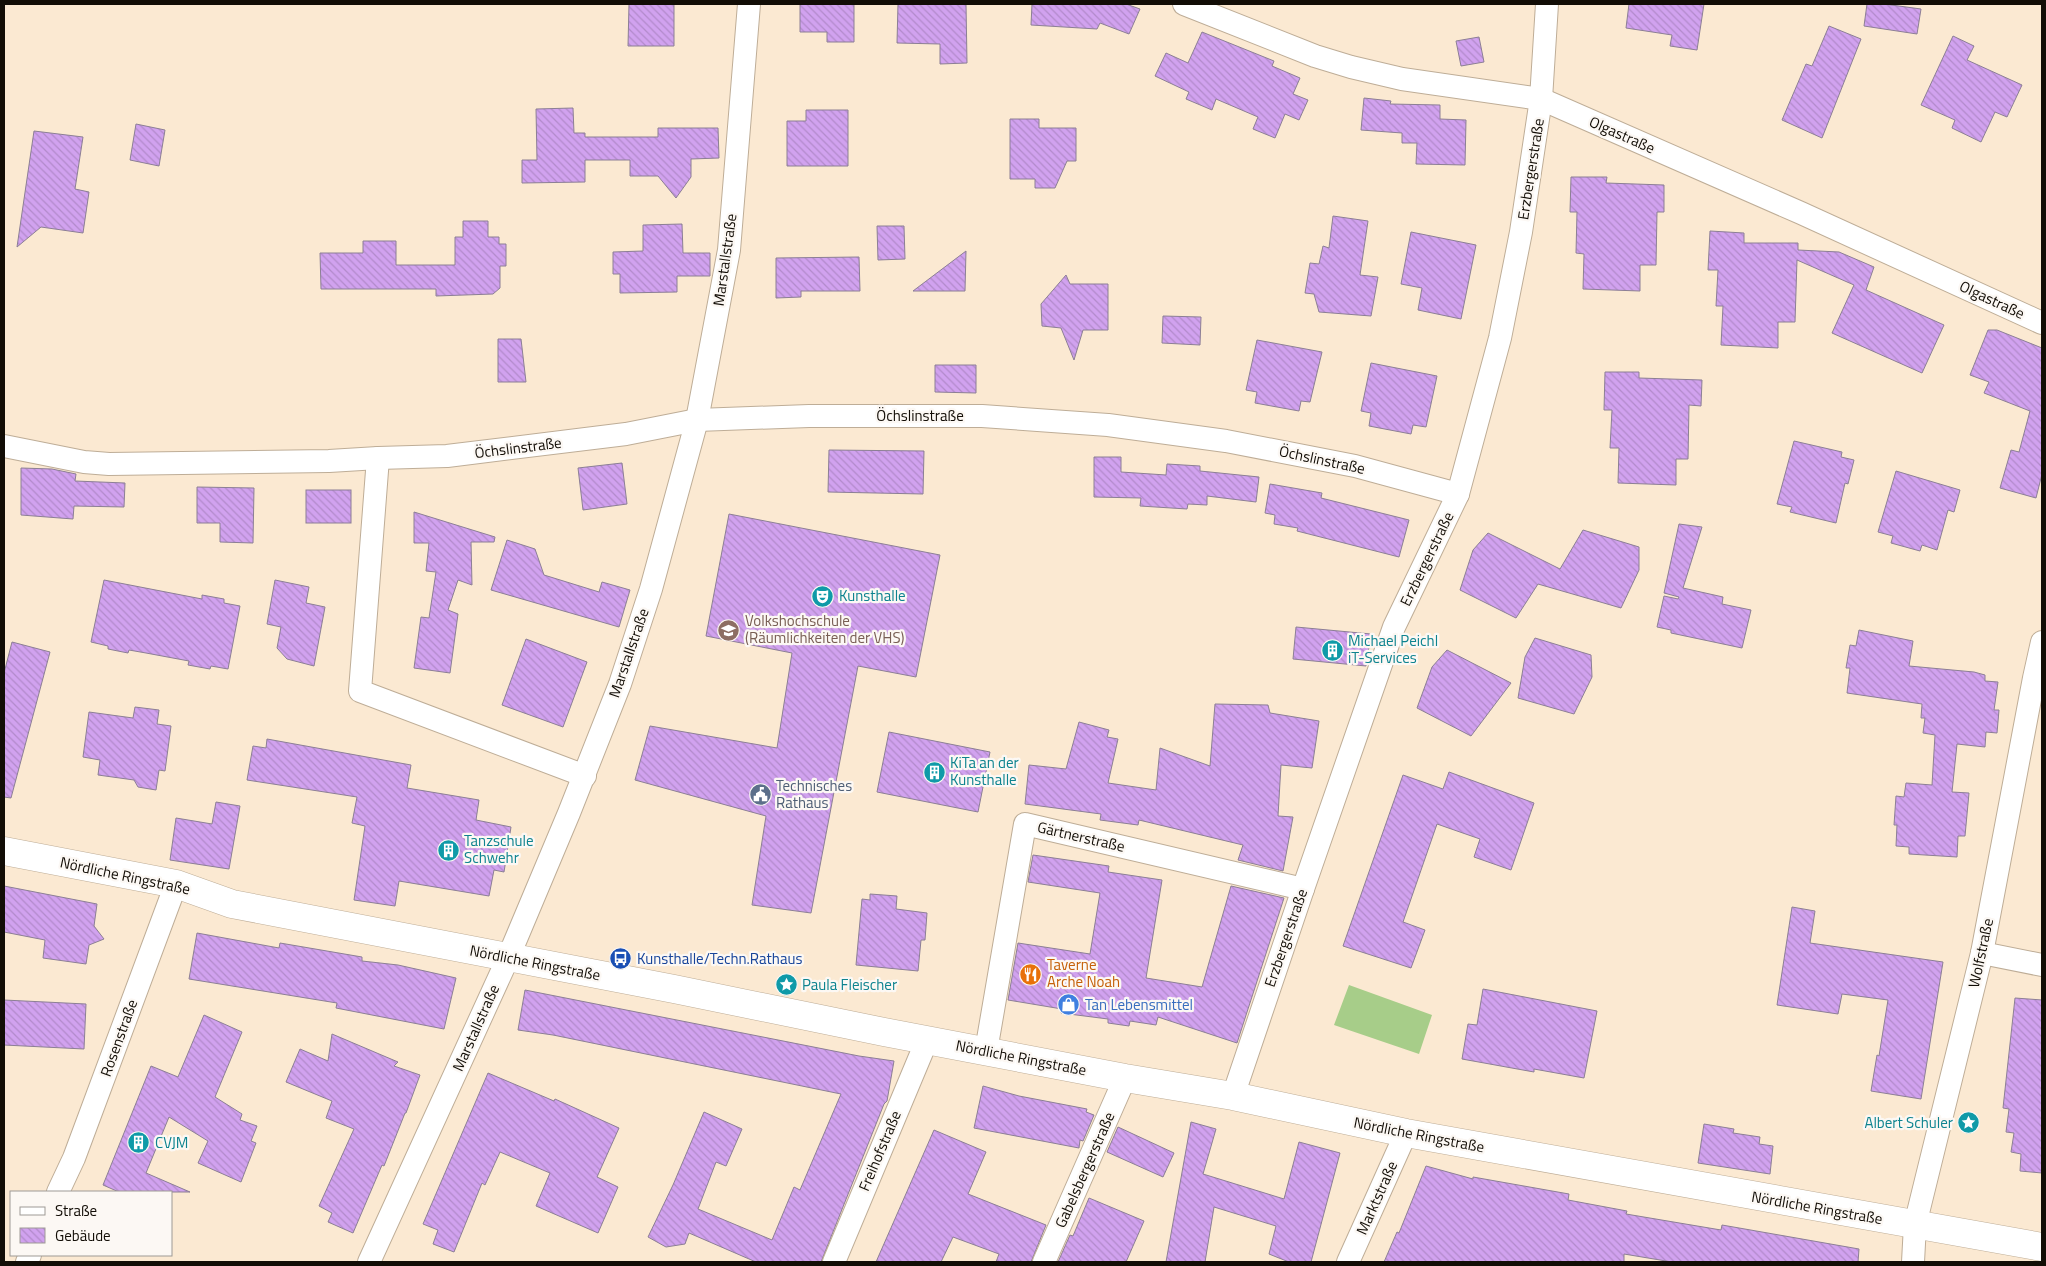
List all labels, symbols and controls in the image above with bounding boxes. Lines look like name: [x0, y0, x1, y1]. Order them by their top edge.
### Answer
street label: Olgastraße: [1586, 110, 1659, 159]
street label: Erzbergerstraße: [1511, 117, 1550, 221]
street label: Marstallstraße: [707, 212, 742, 308]
street label: Olgastraße: [1956, 274, 2029, 325]
street label: Öchslinstraße: [876, 404, 964, 427]
street label: Öchslinstraße: [473, 431, 563, 464]
street label: Öchslinstraße: [1277, 439, 1367, 480]
street label: Erzbergerstraße: [1394, 508, 1459, 610]
theatre icon: Kunsthalle: [811, 584, 835, 608]
place label: Kunsthalle: [839, 584, 906, 607]
street label: Marstallstraße: [602, 605, 655, 701]
place label: Volkshochschule (Räumlichkeiten der VHS): [745, 609, 905, 649]
school or university icon: Volkshochschule (Räumlichkeiten der VHS): [717, 618, 741, 642]
place label: Michael Peichl iT-Services: [1348, 629, 1438, 669]
building icon: Michael Peichl iT-Services: [1320, 638, 1344, 662]
place label: KiTa an der Kunsthalle: [950, 751, 1019, 791]
building icon: KiTa an der Kunsthalle: [922, 760, 946, 784]
place label: Technisches Rathaus: [776, 774, 852, 814]
public building icon: Technisches Rathaus: [748, 783, 772, 807]
street label: Gärtnerstraße: [1035, 815, 1127, 858]
place label: Tanzschule Schwehr: [464, 829, 534, 869]
building icon: Tanzschule Schwehr: [436, 838, 460, 862]
street label: Nördliche Ringstraße: [58, 850, 192, 901]
street label: Erzbergerstraße: [1258, 886, 1313, 990]
street label: Wolfstraße: [1962, 916, 1999, 990]
street label: Nördliche Ringstraße: [468, 939, 602, 986]
bus stop icon: Kunsthalle/Techn.Rathaus: [609, 947, 633, 971]
place label: Kunsthalle/Techn.Rathaus: [637, 947, 802, 970]
place label: Taverne Arche Noah: [1047, 953, 1120, 993]
restaurant icon: Taverne Arche Noah: [1019, 962, 1043, 986]
place icon: Paula Fleischer: [774, 973, 798, 997]
place label: Paula Fleischer: [802, 973, 897, 996]
street label: Marstallstraße: [446, 981, 505, 1075]
shop icon: Tan Lebensmittel: [1057, 993, 1081, 1017]
place label: Tan Lebensmittel: [1085, 993, 1193, 1016]
street label: Rosenstraße: [94, 996, 143, 1080]
street label: Nördliche Ringstraße: [954, 1034, 1088, 1081]
street label: Freihofstraße: [852, 1107, 907, 1195]
street label: Gabelsbergerstraße: [1049, 1108, 1120, 1231]
street label: Nördliche Ringstraße: [1352, 1111, 1486, 1158]
place label: Albert Schuler: [1864, 1111, 1953, 1134]
place icon: Albert Schuler: [1957, 1111, 1981, 1135]
building icon: CVJM: [127, 1131, 151, 1155]
place label: CVJM: [155, 1131, 188, 1154]
street label: Marktstraße: [1350, 1157, 1403, 1239]
street label: Nördliche Ringstraße: [1750, 1185, 1884, 1230]
legend: [10, 1191, 172, 1256]
text: Straße: [55, 1199, 97, 1222]
text: Gebäude: [55, 1224, 111, 1247]

